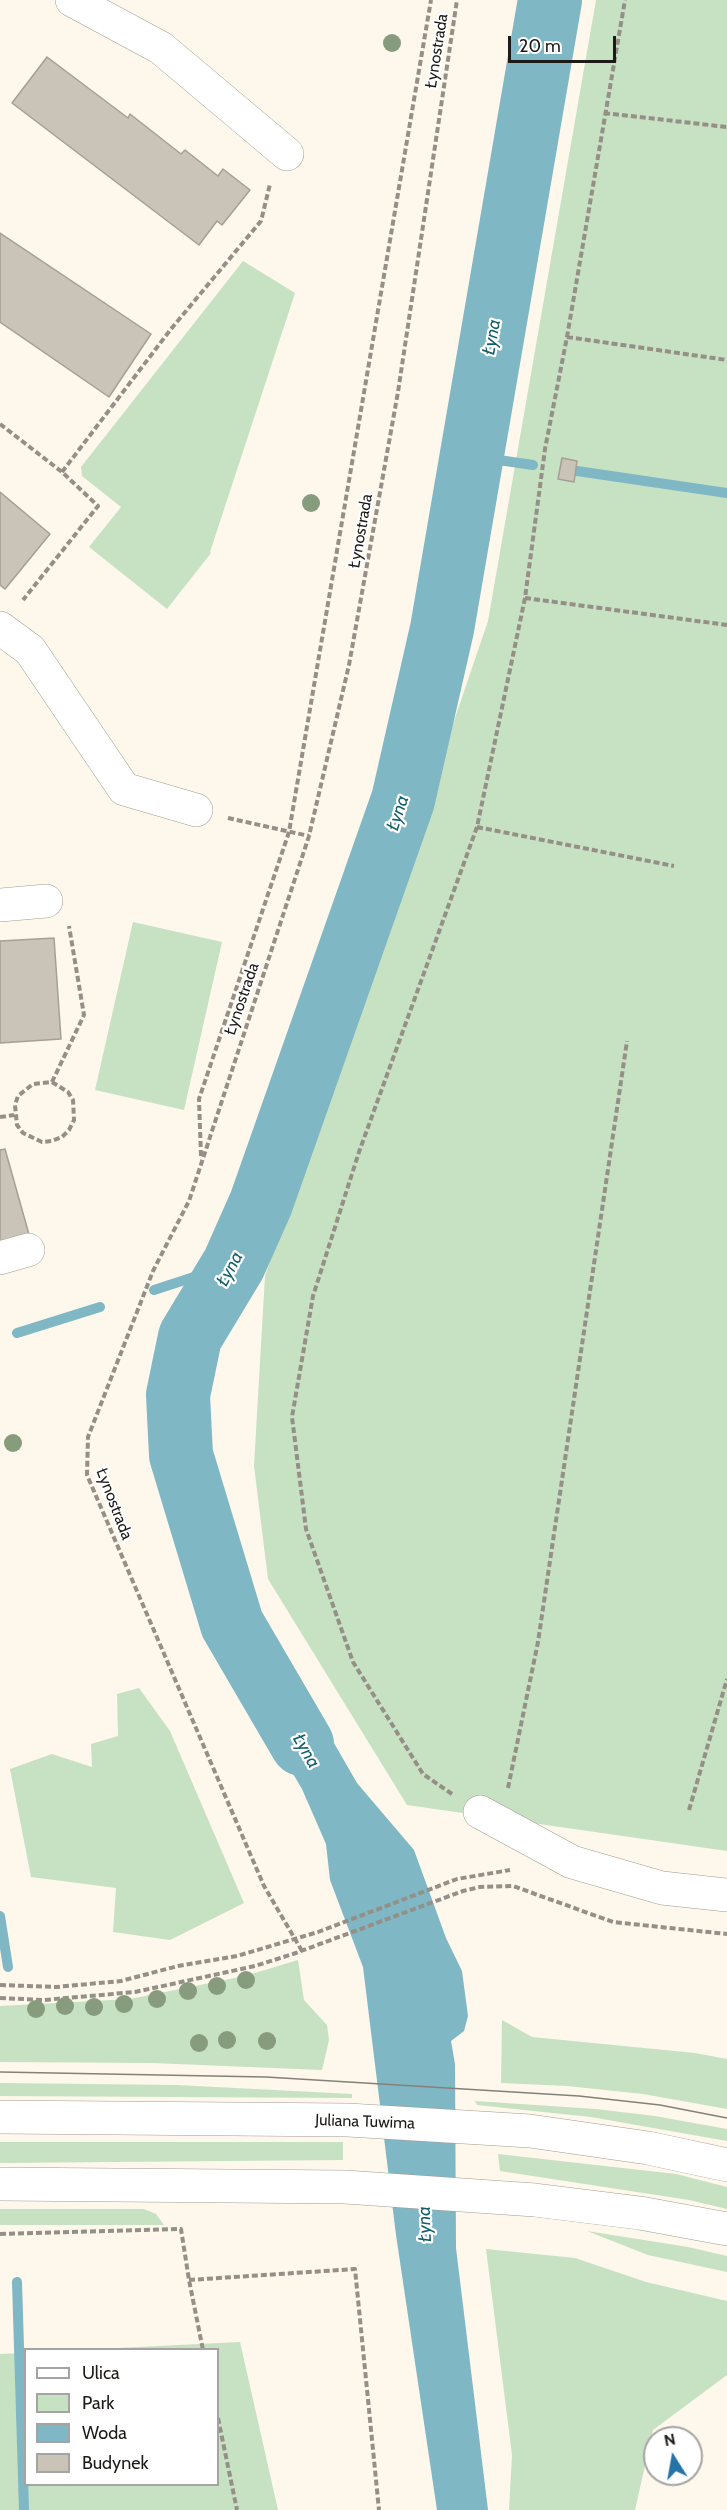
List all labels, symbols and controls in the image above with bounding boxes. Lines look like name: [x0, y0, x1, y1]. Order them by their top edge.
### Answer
street label: Łynostrada: [422, 12, 452, 90]
scale bar: [511, 24, 619, 62]
text: 20 m: [519, 35, 561, 57]
water label: Łyna: [478, 318, 506, 356]
street label: Łynostrada: [345, 492, 377, 570]
water label: Łyna: [382, 793, 414, 833]
street label: Łynostrada: [221, 960, 263, 1038]
water label: Łyna: [212, 1248, 248, 1290]
street label: Łynostrada: [92, 1466, 136, 1542]
water label: Łyna: [288, 1730, 324, 1772]
street label: Juliana Tuwima: [315, 2111, 415, 2133]
water label: Łyna: [414, 2206, 436, 2242]
legend: [24, 2348, 219, 2486]
text: Ulica: [82, 2362, 120, 2384]
text: Park: [82, 2392, 114, 2414]
text: Woda: [82, 2422, 127, 2444]
north arrow: [643, 2426, 703, 2486]
text: N: [662, 2429, 677, 2450]
text: Budynek: [82, 2452, 149, 2474]

